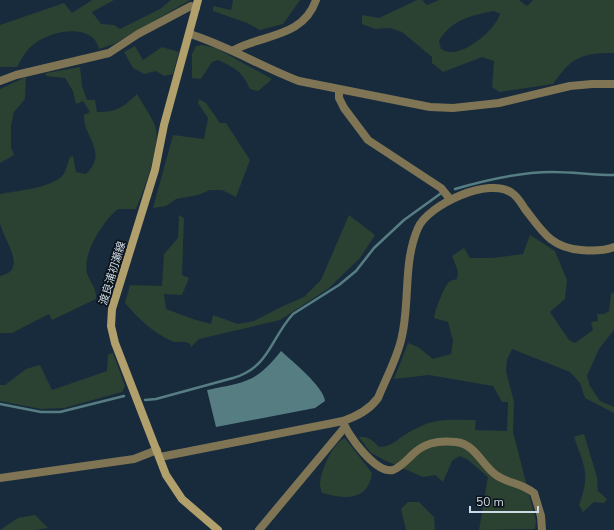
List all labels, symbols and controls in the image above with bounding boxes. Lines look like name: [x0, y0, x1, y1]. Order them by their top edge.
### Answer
street label: 渡良浦初瀬線: [96, 239, 129, 307]
scale bar: [470, 488, 538, 514]
text: 50 m: [476, 494, 504, 510]

